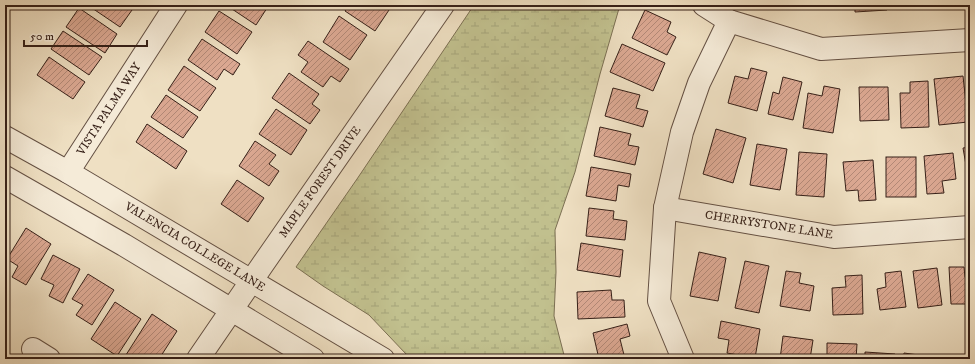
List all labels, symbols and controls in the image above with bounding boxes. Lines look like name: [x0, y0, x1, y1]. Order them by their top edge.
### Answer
scale bar: [24, 22, 147, 48]
text: 50 m: [30, 29, 54, 44]
street label: VISTA PALMA WAY: [73, 59, 145, 159]
street label: MAPLE FOREST DRIVE: [276, 123, 365, 241]
street label: VALENCIA COLLEGE LANE: [121, 199, 268, 295]
street label: CHERRYSTONE LANE: [704, 207, 835, 243]

